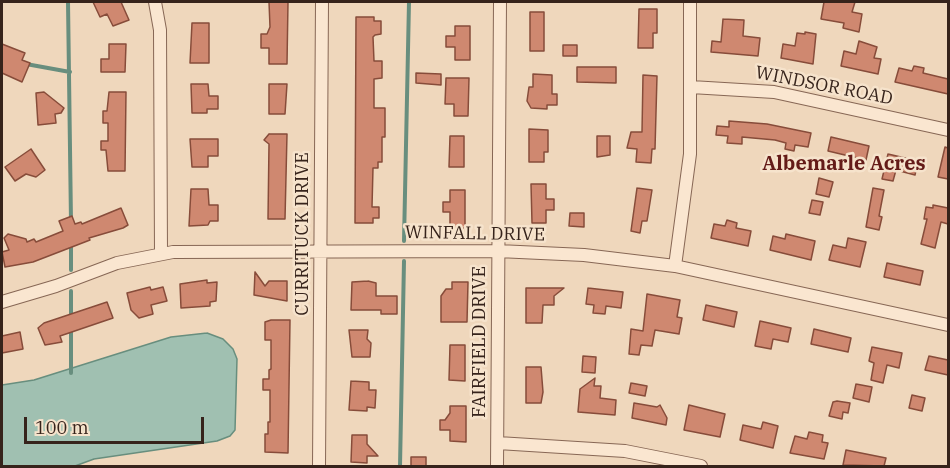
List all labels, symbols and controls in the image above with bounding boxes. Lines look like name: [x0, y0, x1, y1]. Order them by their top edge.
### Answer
street label: WINDSOR ROAD: [753, 62, 895, 110]
street label: CURRITUCK DRIVE: [292, 152, 314, 316]
district label: Albemarle Acres: [762, 152, 926, 176]
street label: WINFALL DRIVE: [405, 222, 545, 246]
street label: FAIRFIELD DRIVE: [469, 266, 491, 418]
scale bar: [27, 405, 207, 443]
text: 100 m: [35, 416, 89, 439]

